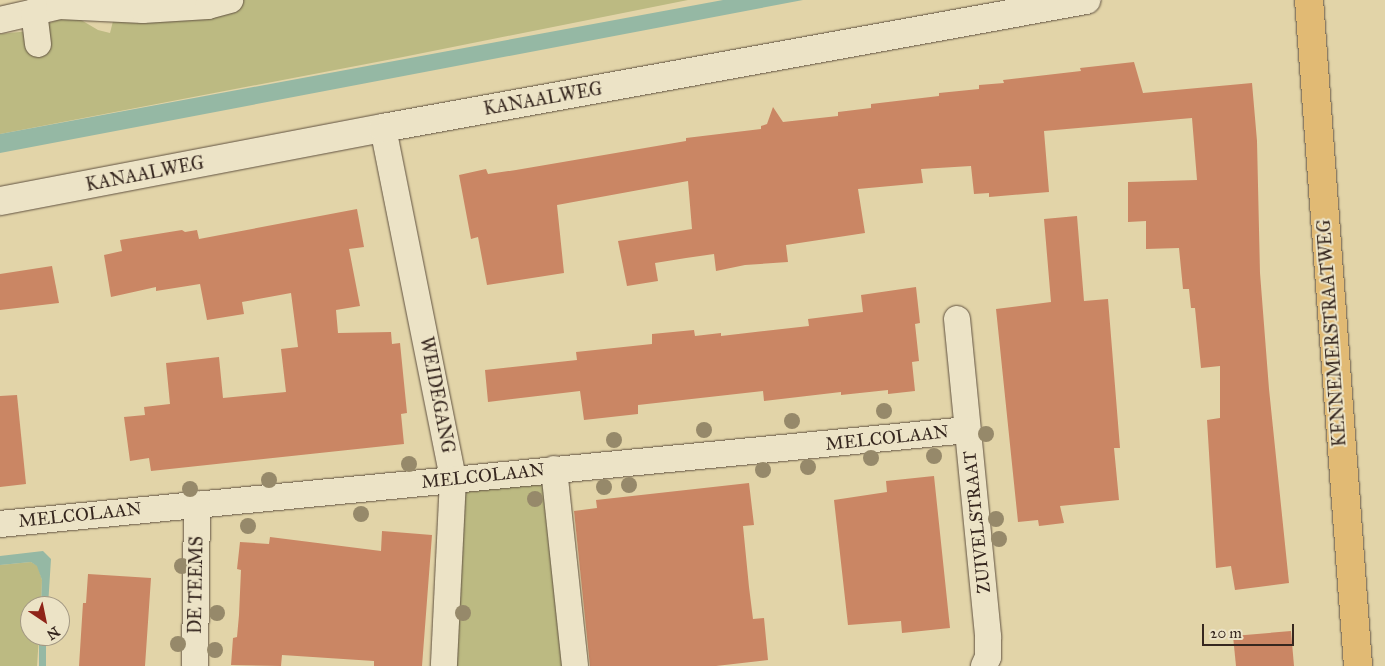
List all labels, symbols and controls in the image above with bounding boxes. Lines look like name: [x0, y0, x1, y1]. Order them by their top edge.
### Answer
street label: KANAALWEG: [482, 78, 604, 120]
street label: KANAALWEG: [84, 152, 206, 196]
street label: KENNEMERSTRAATWEG: [1313, 219, 1351, 447]
street label: WEIDEGANG: [415, 335, 459, 455]
street label: MELCOLAAN: [824, 421, 950, 455]
street label: ZUIVELSTRAAT: [959, 450, 995, 594]
street label: MELCOLAAN: [420, 459, 546, 493]
street label: MELCOLAAN: [17, 498, 143, 532]
street label: DE TEEMS: [184, 536, 208, 634]
north arrow: [20, 596, 70, 646]
scale bar: [1205, 614, 1298, 646]
text: N: [43, 623, 63, 643]
text: 20 m: [1210, 624, 1242, 642]

